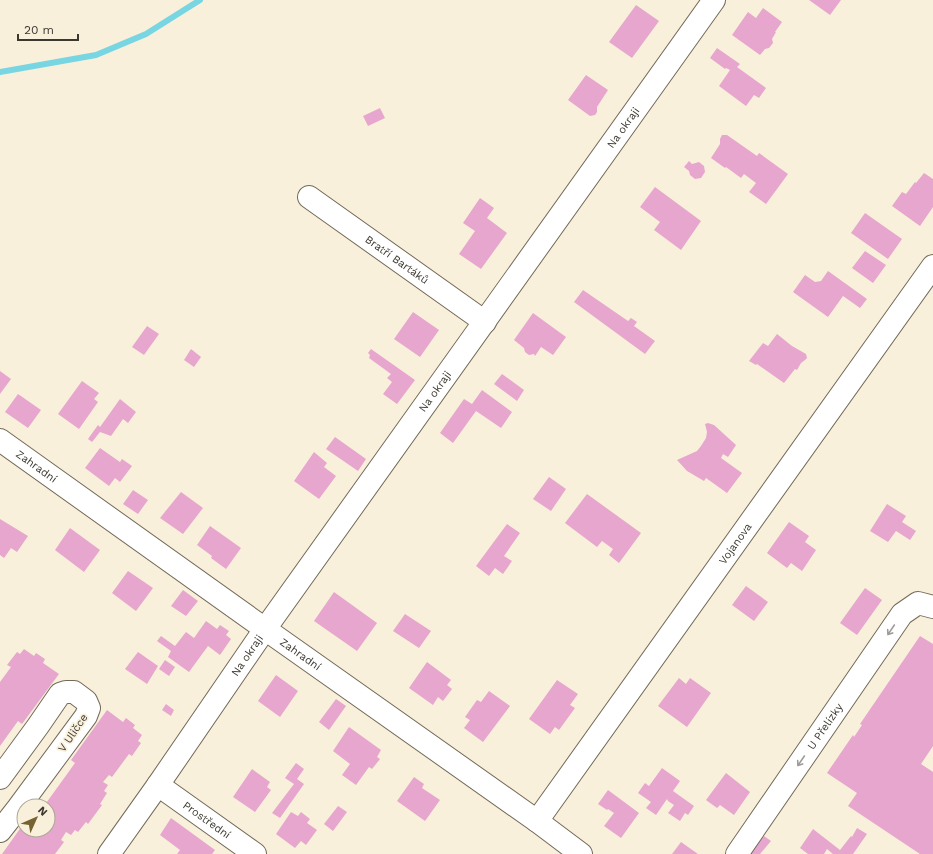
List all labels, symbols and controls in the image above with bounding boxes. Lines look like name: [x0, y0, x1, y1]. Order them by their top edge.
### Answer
scale bar: [18, 16, 78, 42]
text: 20 m: [24, 23, 54, 37]
street label: Na okraji: [604, 104, 642, 150]
street label: Bratří Bartáků: [363, 233, 431, 287]
street label: Na okraji: [416, 368, 454, 414]
street label: Zahradní: [14, 447, 60, 485]
street label: Vojanova: [716, 520, 754, 567]
one-way arrow: [887, 624, 895, 635]
street label: Na okraji: [228, 632, 266, 678]
street label: Zahradní: [278, 635, 324, 673]
street label: U Přelízky: [804, 700, 845, 752]
street label: V Uličce: [56, 711, 90, 755]
one-way arrow: [797, 755, 806, 766]
north arrow: [16, 798, 56, 838]
street label: Prostřední: [181, 798, 233, 841]
text: N: [35, 804, 50, 819]

